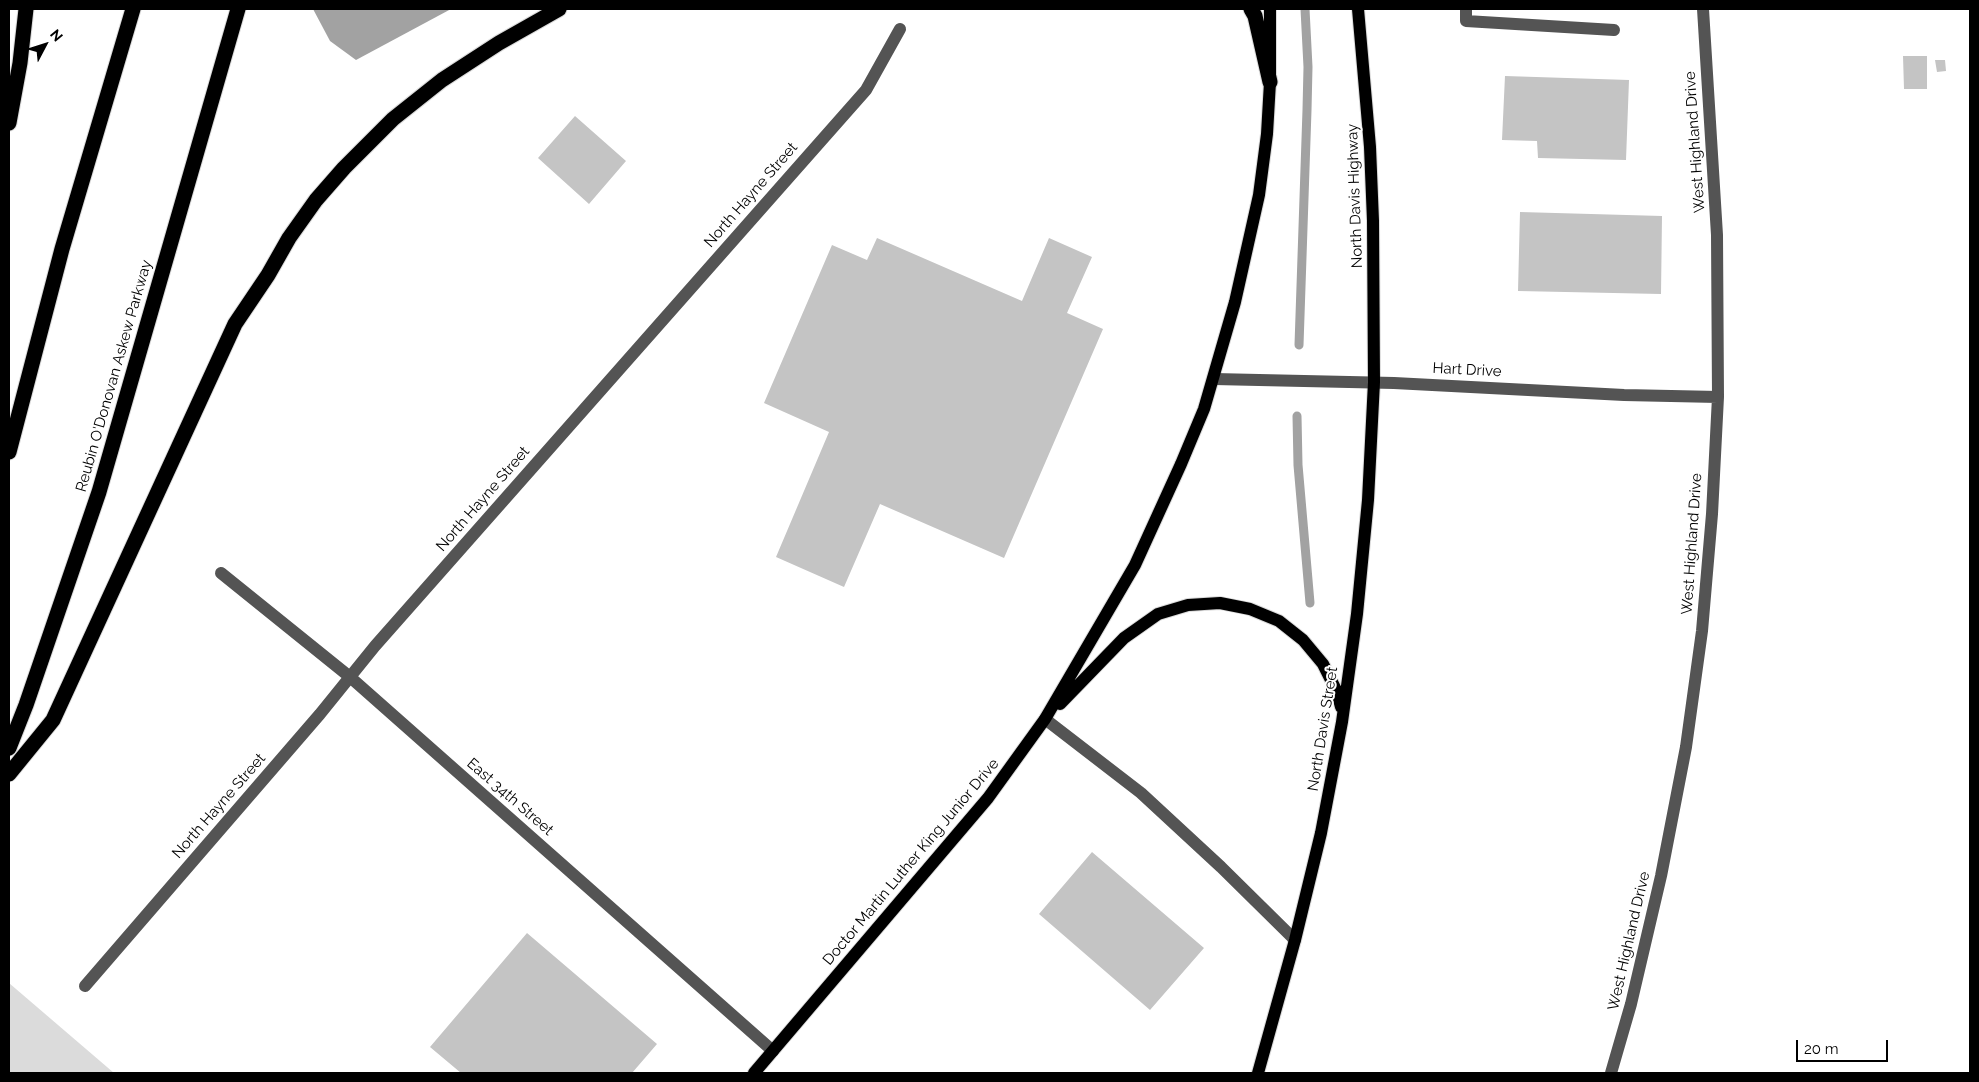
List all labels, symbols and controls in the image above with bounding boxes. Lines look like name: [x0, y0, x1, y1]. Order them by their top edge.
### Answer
north arrow: [20, 20, 70, 70]
text: N: [47, 26, 66, 45]
street label: West Highland Drive: [1681, 71, 1709, 213]
street label: North Davis Highway: [1343, 124, 1367, 268]
street label: North Hayne Street: [700, 139, 802, 251]
street label: Reubin O'Donovan Askew Parkway: [72, 258, 156, 494]
street label: Hart Drive: [1432, 359, 1502, 381]
street label: North Hayne Street: [432, 443, 534, 555]
street label: West Highland Drive: [1678, 473, 1706, 615]
street label: North Davis Street: [1304, 665, 1342, 793]
street label: North Hayne Street: [168, 750, 270, 862]
street label: East 34th Street: [463, 755, 557, 839]
street label: Doctor Martin Luther King Junior Drive: [819, 755, 1003, 969]
street label: West Highland Drive: [1604, 870, 1654, 1012]
scale bar: [1799, 1030, 1892, 1062]
text: 20 m: [1804, 1040, 1839, 1058]

